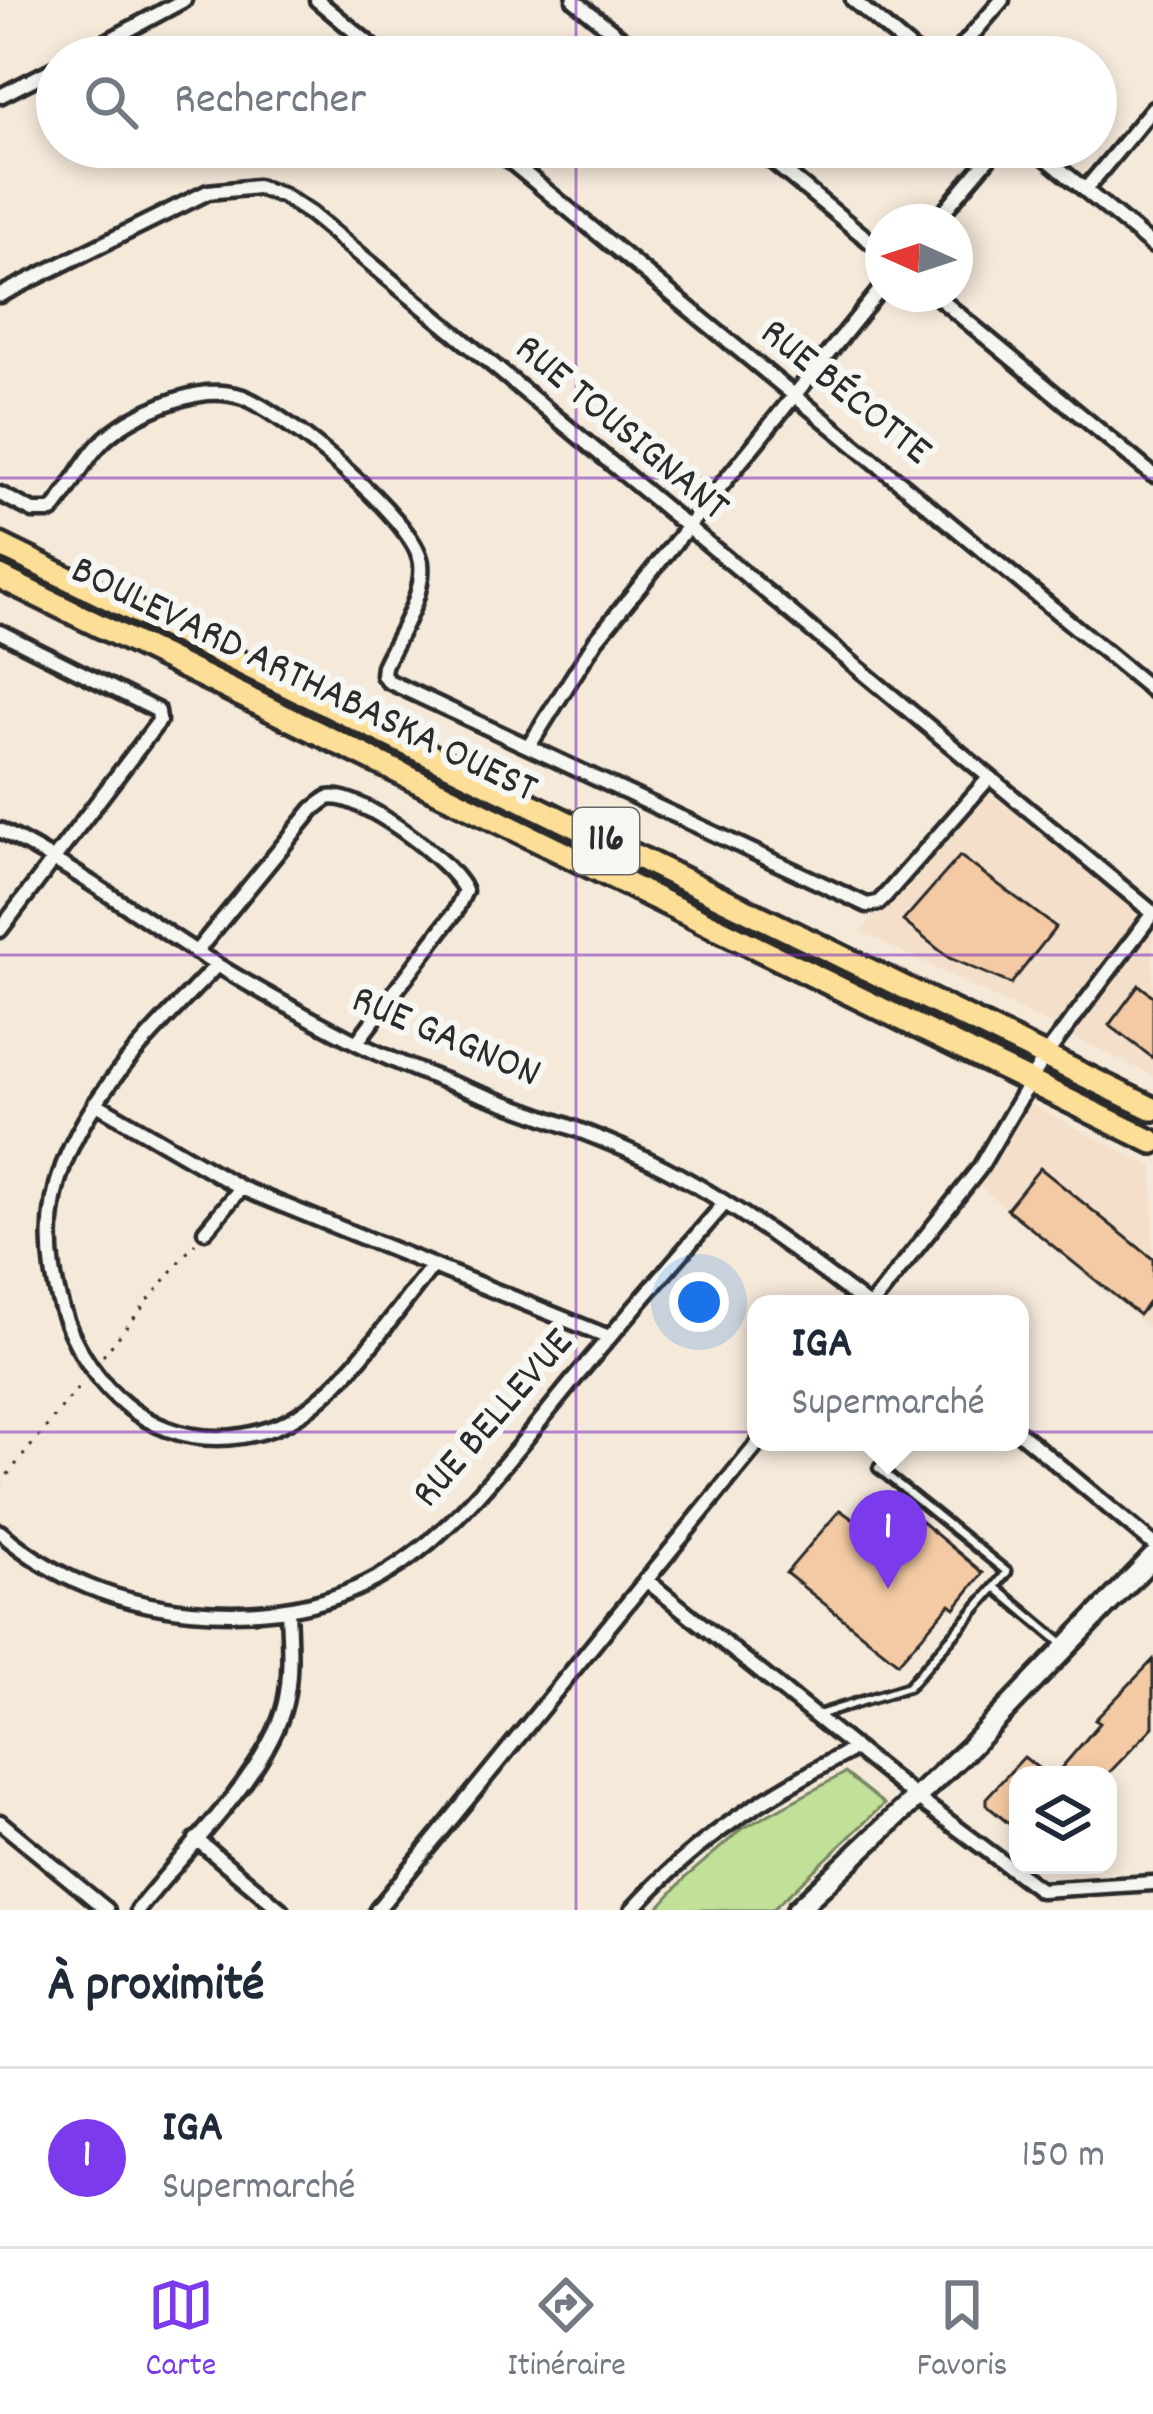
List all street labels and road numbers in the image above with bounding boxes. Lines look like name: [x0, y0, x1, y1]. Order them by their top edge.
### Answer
street label: RUE BÉCOTTE: [745, 306, 943, 482]
street label: RUE TOUSIGNANT: [499, 322, 741, 538]
street label: BOULEVARD ARTHABASKA OUEST: [60, 543, 546, 821]
road number: 116: [573, 808, 639, 874]
street label: RUE GAGNON: [341, 972, 549, 1106]
street label: RUE BELLEVUE: [400, 1317, 590, 1523]

